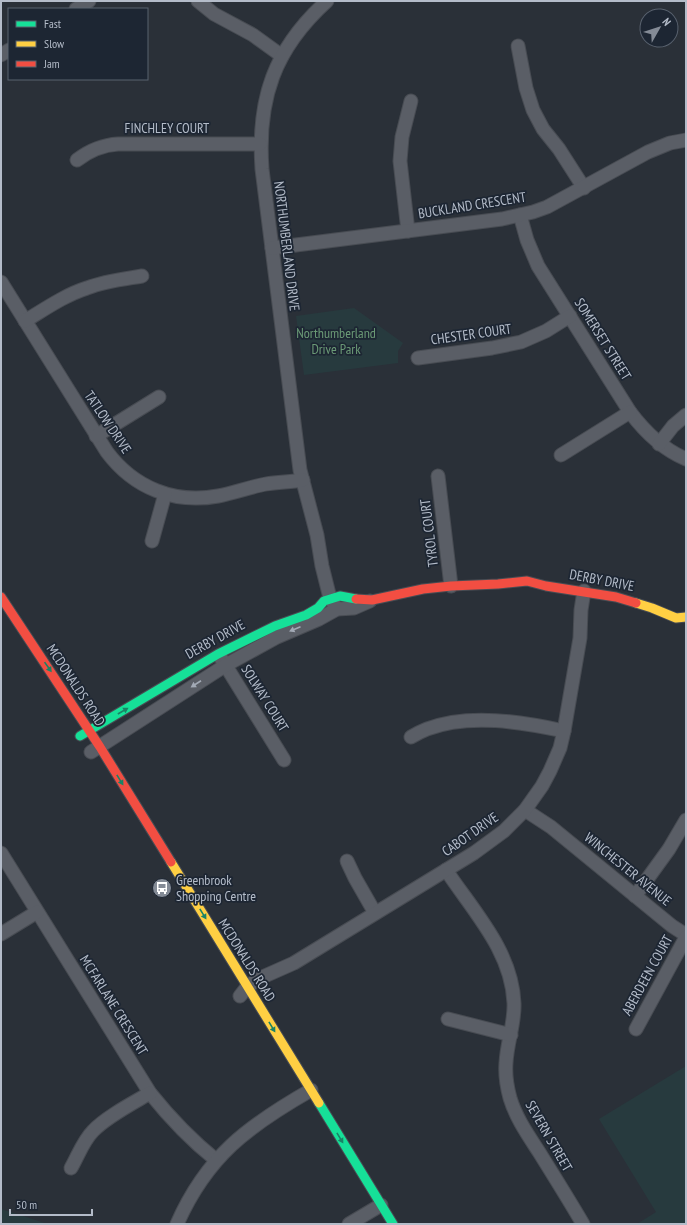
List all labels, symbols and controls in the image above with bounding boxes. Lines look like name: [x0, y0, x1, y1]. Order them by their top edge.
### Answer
legend: [8, 8, 148, 80]
north arrow: [639, 8, 679, 48]
text: N: [659, 15, 674, 28]
text: Fast: [44, 16, 62, 31]
text: Slow: [44, 36, 65, 51]
text: Jam: [43, 56, 60, 71]
street label: FINCHLEY COURT: [125, 119, 210, 137]
street label: NORTHUMBERLAND DRIVE: [270, 180, 304, 312]
street label: BUCKLAND CRESCENT: [417, 187, 528, 222]
street label: SOMERSET STREET: [571, 295, 636, 384]
street label: CHESTER COURT: [430, 319, 513, 349]
park label: Northumberland Drive Park: [296, 324, 376, 358]
street label: TATLOW DRIVE: [80, 387, 136, 457]
street label: TYROL COURT: [416, 497, 442, 568]
street label: DERBY DRIVE: [568, 565, 636, 595]
street label: DERBY DRIVE: [182, 615, 248, 663]
one-way arrow: [289, 626, 300, 632]
street label: MCDONALDS ROAD: [43, 641, 109, 729]
one-way arrow: [44, 661, 52, 672]
street label: SOLWAY COURT: [237, 661, 293, 736]
one-way arrow: [190, 681, 202, 688]
one-way arrow: [117, 708, 129, 715]
one-way arrow: [116, 775, 124, 785]
street label: CABOT DRIVE: [438, 808, 502, 860]
street label: WINCHESTER AVENUE: [581, 828, 675, 910]
place label: Greenbrook Shopping Centre: [176, 871, 256, 905]
bus stop icon: Greenbrook Shopping Centre: [151, 877, 173, 899]
one-way arrow: [199, 909, 207, 919]
street label: MCDONALDS ROAD: [214, 915, 280, 1005]
street label: ABERDEEN COURT: [618, 931, 677, 1018]
street label: MCFARLANE CRESCENT: [76, 952, 152, 1059]
one-way arrow: [268, 1022, 276, 1032]
street label: SEVERN STREET: [521, 1097, 577, 1175]
one-way arrow: [336, 1132, 343, 1144]
scale bar: [10, 1191, 92, 1217]
text: 50 m: [16, 1197, 37, 1212]

